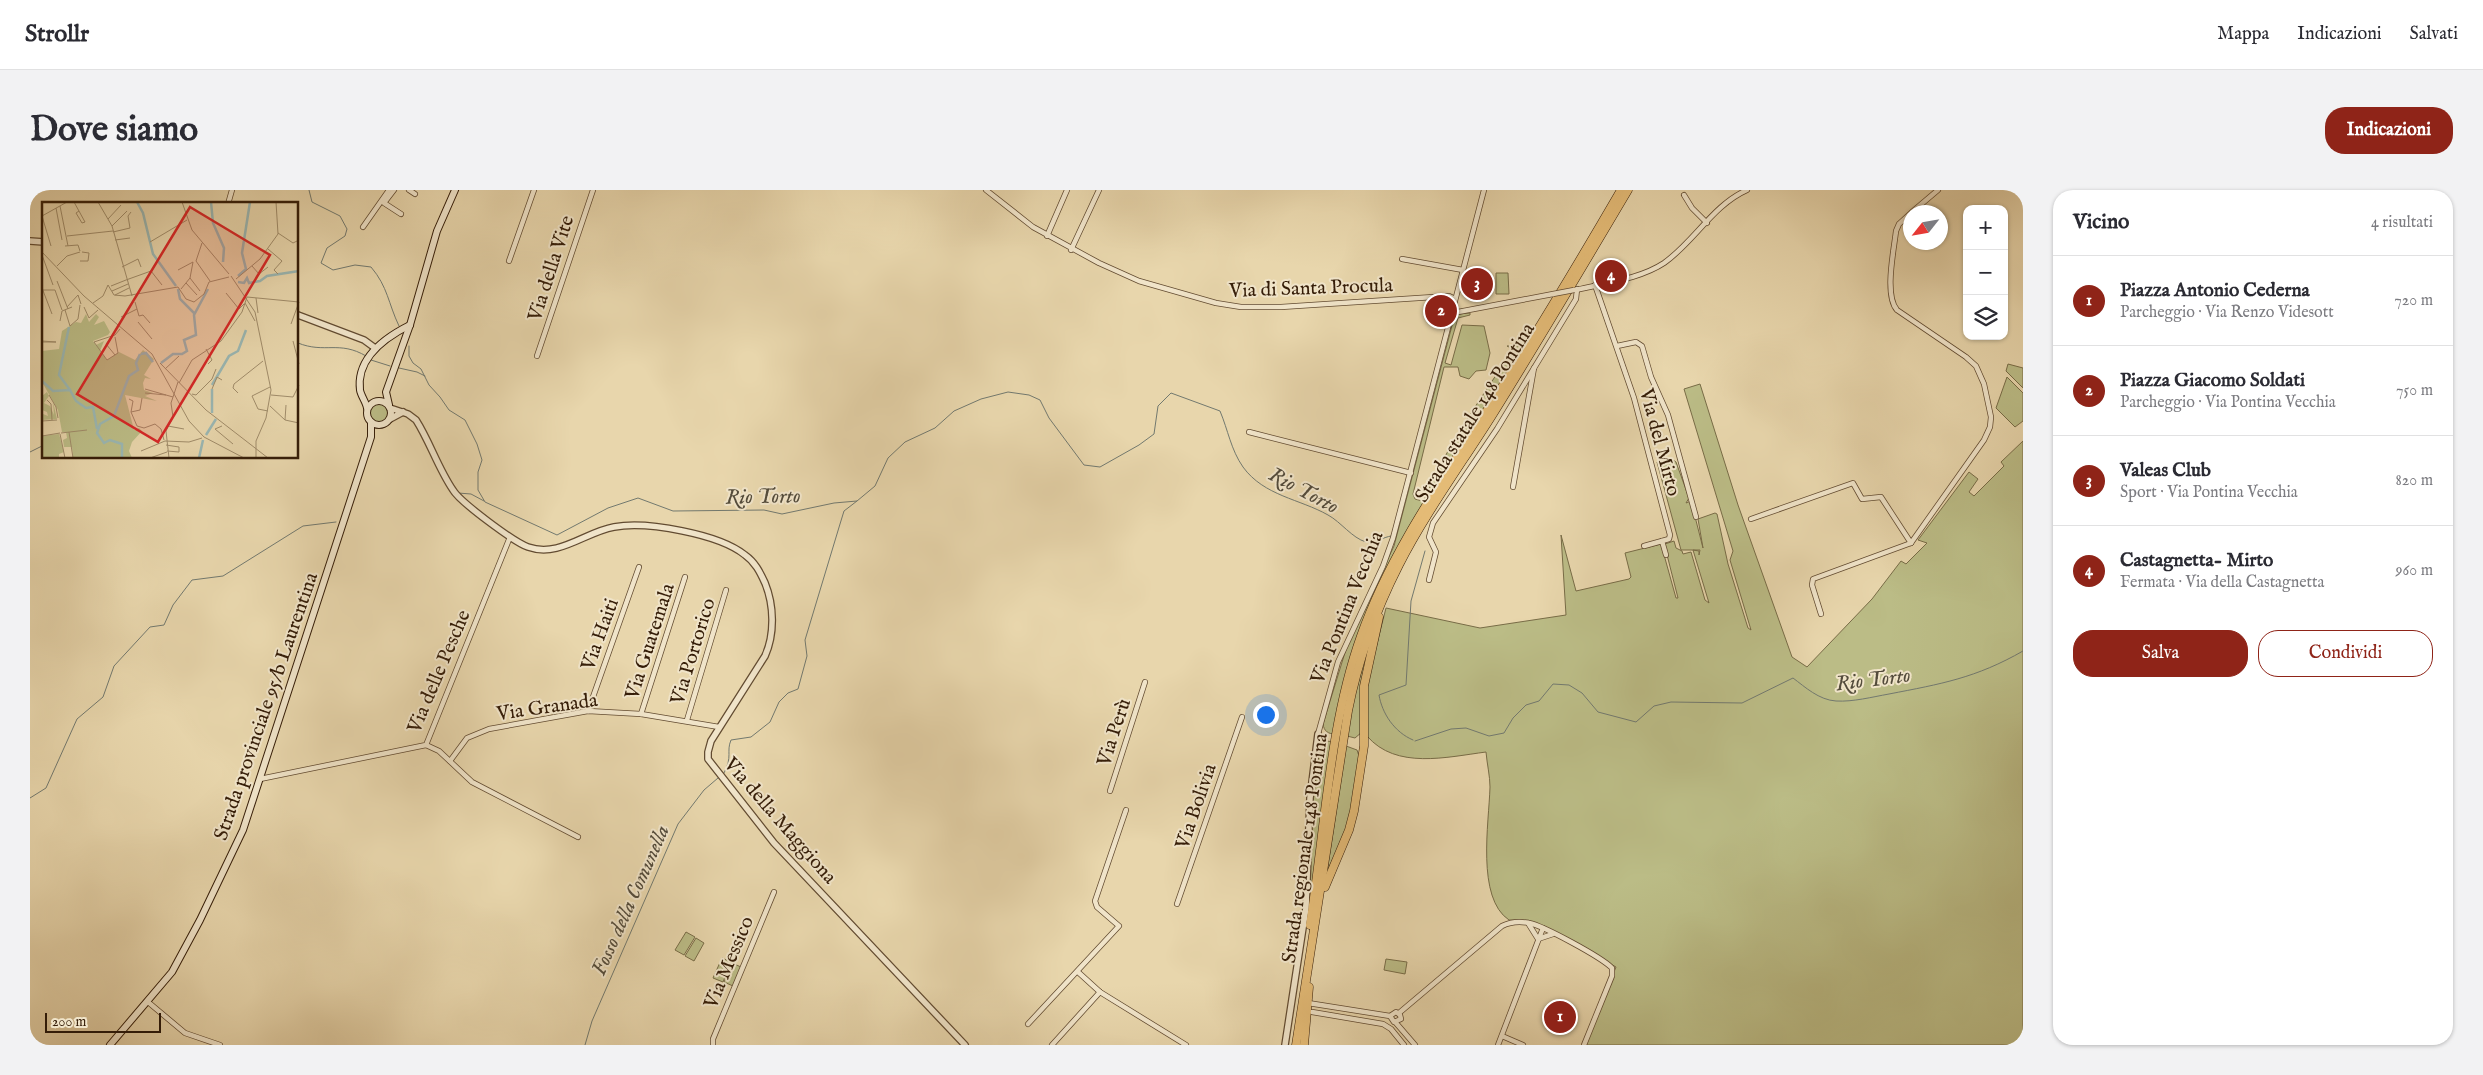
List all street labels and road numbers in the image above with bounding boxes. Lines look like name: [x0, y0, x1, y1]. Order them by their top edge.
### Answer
street label: Via della Vite: [522, 212, 580, 325]
street label: Via di Santa Procula: [1228, 273, 1394, 304]
street label: Strada statale 148 Pontina: [1410, 318, 1541, 507]
street label: Via del Mirto: [1633, 385, 1686, 499]
street label: Via Pontina Vecchia: [1305, 527, 1390, 689]
street label: Strada provinciale 95/b Laurentina: [209, 569, 324, 844]
street label: Via Guatemala: [620, 580, 681, 704]
street label: Via Haiti: [576, 595, 625, 675]
street label: Via Portorico: [665, 595, 722, 709]
street label: Via delle Pesche: [402, 606, 477, 738]
street label: Via Granada: [494, 688, 600, 727]
street label: Via Perù: [1091, 695, 1137, 770]
street label: Strada regionale 148 Pontina: [1277, 731, 1334, 965]
street label: Via della Maggiona: [717, 752, 842, 890]
street label: Via Bolivia: [1170, 760, 1223, 854]
street label: Via Messico: [698, 912, 760, 1013]

